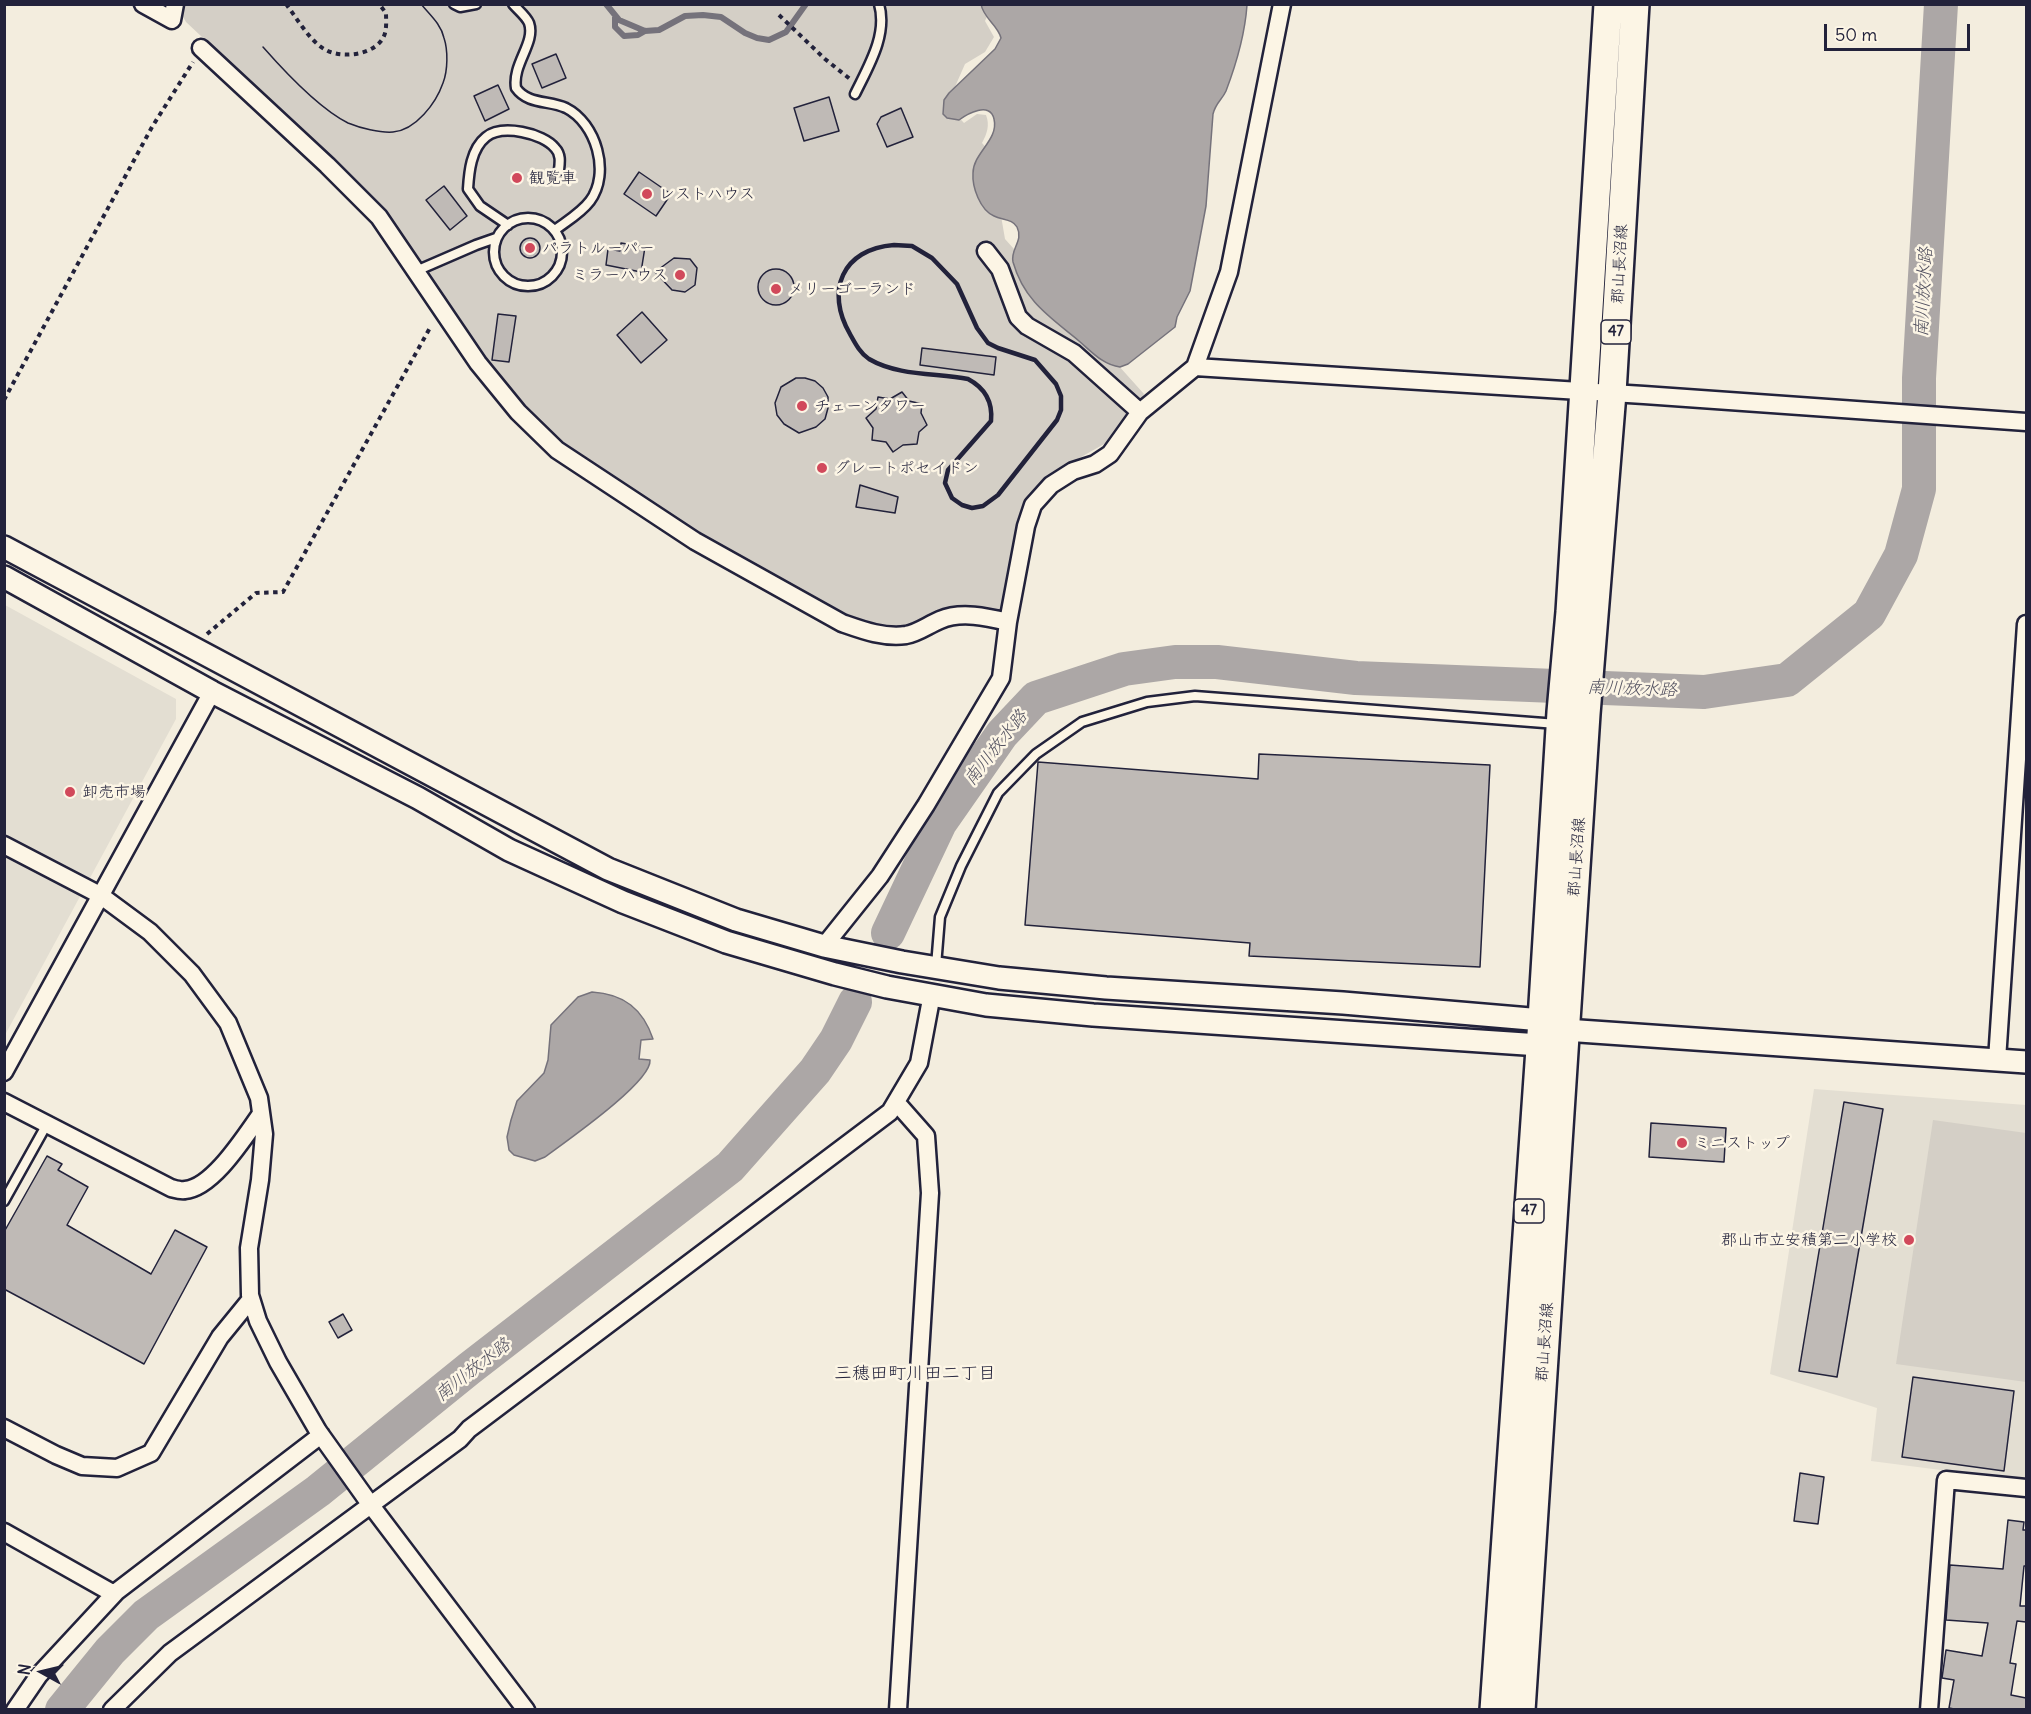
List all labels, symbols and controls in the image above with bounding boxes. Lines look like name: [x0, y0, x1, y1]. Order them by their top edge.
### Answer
scale bar: [1827, 12, 1972, 50]
text: 50 m: [1835, 23, 1877, 46]
place label: 観覧車: [529, 168, 577, 188]
marker: 観覧車: [510, 171, 524, 185]
place label: レストハウス: [659, 184, 755, 204]
marker: レストハウス: [640, 187, 654, 201]
street label: 郡山長沼線: [1608, 224, 1632, 304]
place label: パラトルーパー: [542, 238, 655, 258]
marker: パラトルーパー: [523, 241, 537, 255]
water label: 南川放水路: [1911, 246, 1937, 338]
place label: ミラーハウス: [572, 265, 668, 285]
marker: ミラーハウス: [673, 268, 687, 282]
place label: メリーゴーランド: [788, 279, 916, 299]
marker: メリーゴーランド: [769, 282, 783, 296]
road number: 47: [1601, 320, 1631, 344]
place label: チェーンタワー: [814, 396, 926, 416]
marker: チェーンタワー: [795, 399, 809, 413]
place label: グレートポセイドン: [834, 458, 979, 478]
marker: グレートポセイドン: [815, 461, 829, 475]
water label: 南川放水路: [1587, 677, 1677, 701]
water label: 南川放水路: [960, 706, 1032, 790]
place label: 卸売市場: [82, 782, 146, 802]
marker: 卸売市場: [63, 785, 77, 799]
street label: 郡山長沼線: [1565, 816, 1589, 898]
place label: ミニストップ: [1694, 1133, 1790, 1153]
marker: ミニストップ: [1675, 1136, 1689, 1150]
road number: 47: [1514, 1199, 1544, 1223]
place label: 郡山市立安積第二小学校: [1721, 1230, 1897, 1250]
marker: 郡山市立安積第二小学校: [1902, 1233, 1916, 1247]
street label: 郡山長沼線: [1533, 1301, 1557, 1383]
water label: 南川放水路: [431, 1334, 515, 1406]
district label: 三穂田町川田二丁目: [834, 1363, 996, 1385]
north arrow: [12, 1642, 72, 1702]
text: N: [14, 1663, 35, 1676]

